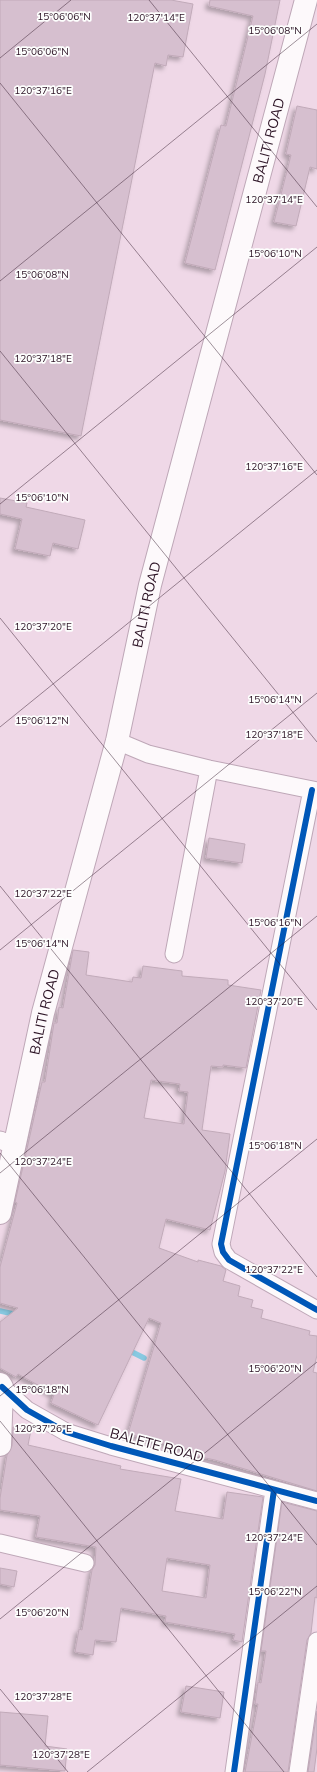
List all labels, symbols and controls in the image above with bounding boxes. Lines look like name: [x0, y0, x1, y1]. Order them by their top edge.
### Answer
text: 15°06'06"N: [37, 10, 91, 23]
text: 120°37'14"E: [127, 11, 185, 24]
text: 15°06'08"N: [248, 24, 302, 37]
text: 15°06'06"N: [15, 45, 69, 58]
text: 120°37'16"E: [14, 84, 72, 97]
street label: BALITI ROAD: [249, 96, 289, 185]
text: 120°37'14"E: [245, 193, 303, 206]
text: 15°06'10"N: [248, 247, 302, 260]
text: 15°06'08"N: [15, 268, 69, 281]
text: 120°37'18"E: [14, 352, 72, 365]
text: 120°37'16"E: [245, 460, 303, 473]
text: 15°06'10"N: [15, 491, 69, 504]
street label: BALITI ROAD: [128, 560, 165, 649]
text: 120°37'20"E: [14, 620, 72, 633]
text: 15°06'14"N: [248, 693, 302, 706]
text: 15°06'12"N: [15, 714, 69, 727]
text: 120°37'18"E: [245, 728, 303, 741]
text: 120°37'22"E: [14, 887, 72, 900]
text: 15°06'16"N: [248, 916, 302, 929]
text: 15°06'14"N: [15, 937, 69, 950]
street label: BALITI ROAD: [25, 967, 64, 1056]
text: 120°37'20"E: [245, 995, 303, 1008]
text: 15°06'18"N: [248, 1139, 302, 1152]
text: 120°37'24"E: [14, 1155, 72, 1168]
text: 120°37'22"E: [245, 1263, 303, 1276]
text: 15°06'20"N: [248, 1362, 302, 1375]
text: 15°06'18"N: [15, 1383, 69, 1396]
text: 120°37'26"E: [14, 1422, 72, 1435]
street label: BALETE ROAD: [108, 1424, 206, 1466]
text: 120°37'24"E: [245, 1531, 303, 1544]
text: 15°06'22"N: [248, 1585, 302, 1598]
text: 15°06'20"N: [15, 1606, 69, 1619]
text: 120°37'28"E: [14, 1690, 72, 1703]
text: 120°37'28"E: [32, 1748, 90, 1761]

